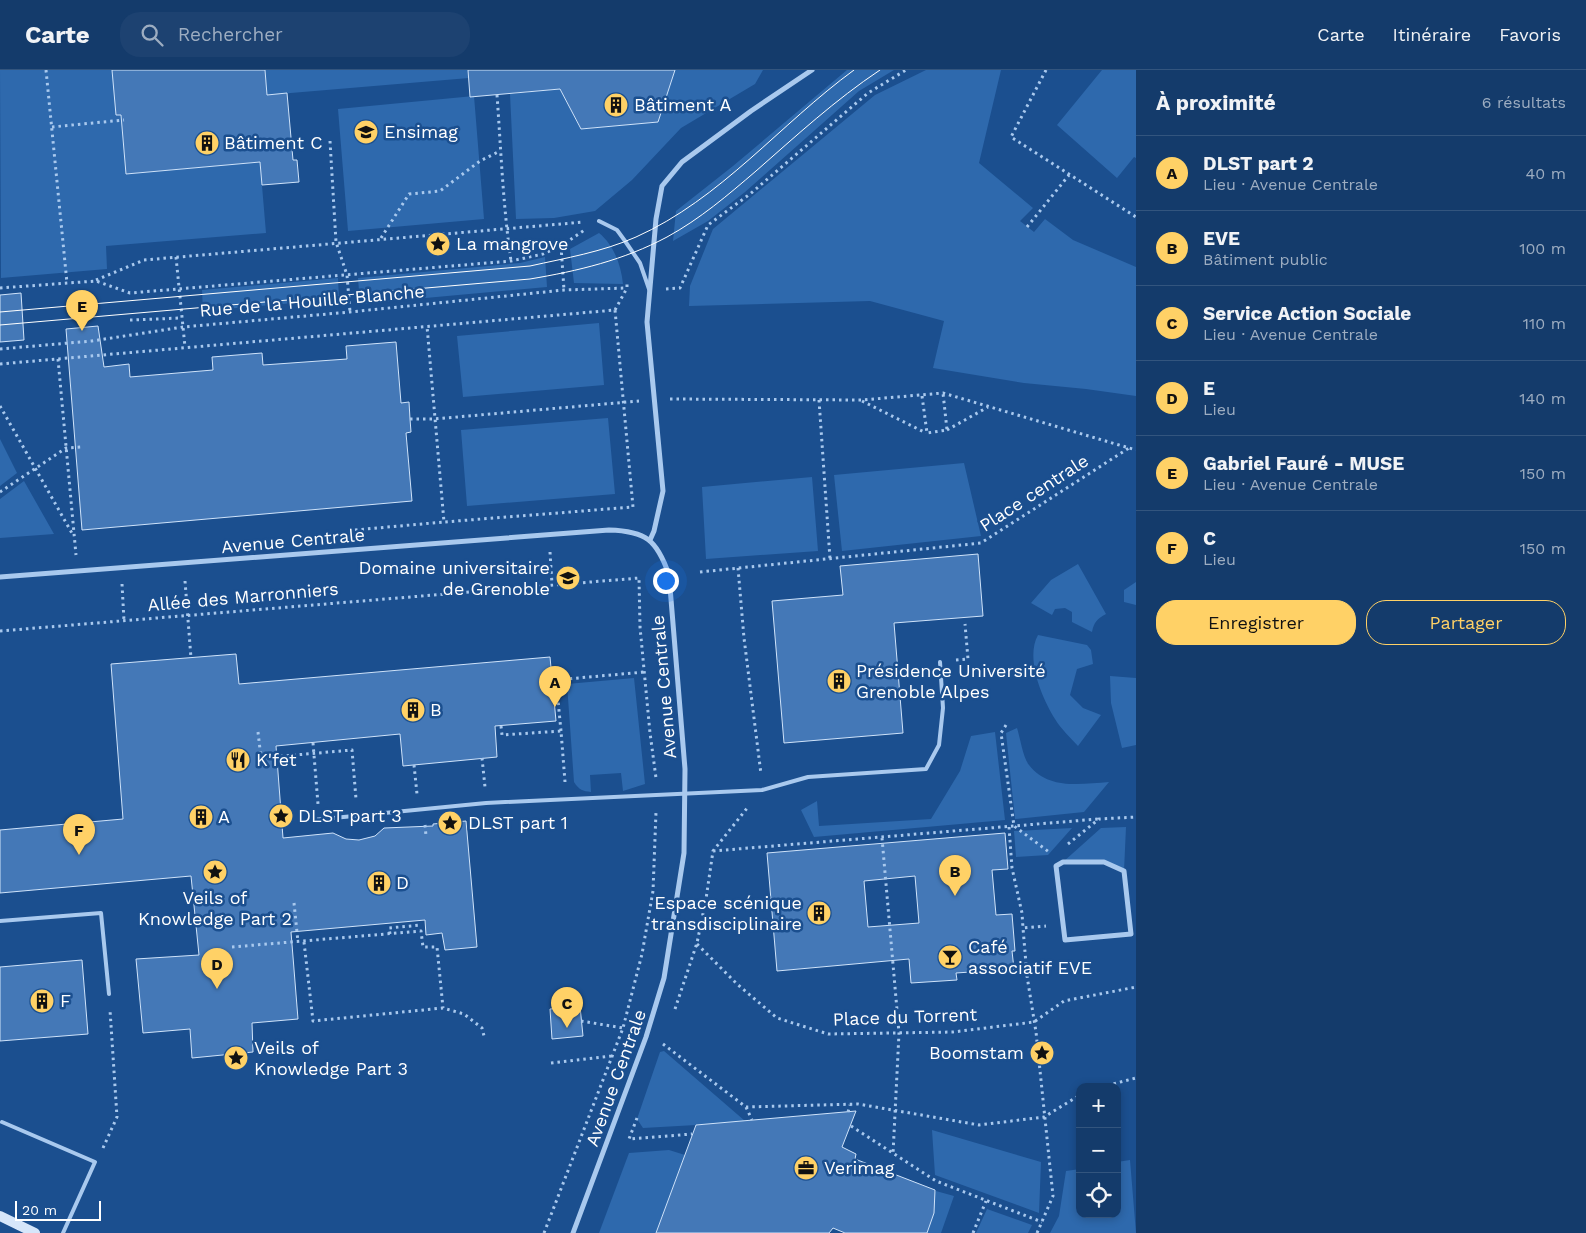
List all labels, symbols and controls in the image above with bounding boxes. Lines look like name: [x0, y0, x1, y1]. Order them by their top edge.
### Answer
search box: [120, 12, 470, 57]
text: Carte: [25, 21, 90, 49]
icon: search: [138, 21, 166, 49]
text: Rechercher: [178, 23, 283, 46]
text: Carte: [1317, 24, 1365, 45]
text: Itinéraire: [1393, 24, 1471, 45]
text: Favoris: [1499, 24, 1561, 45]
text: À proximité: [1156, 90, 1276, 115]
building icon: Bâtiment A: [603, 92, 629, 118]
text: 6 résultats: [1482, 93, 1566, 112]
place label: Bâtiment A: [634, 94, 731, 115]
school or university icon: Ensimag: [353, 119, 379, 145]
place label: Ensimag: [384, 121, 458, 142]
building icon: Bâtiment C: [194, 130, 220, 156]
place label: Bâtiment C: [224, 132, 323, 153]
text: DLST part 2: [1203, 152, 1313, 175]
text: A: [1167, 164, 1177, 183]
text: 40 m: [1526, 164, 1566, 183]
text: Lieu · Avenue Centrale: [1203, 175, 1378, 194]
text: EVE: [1203, 227, 1240, 250]
place icon: La mangrove: [425, 231, 451, 257]
place label: La mangrove: [456, 233, 568, 254]
text: B: [1167, 239, 1177, 258]
text: 100 m: [1519, 239, 1566, 258]
text: Bâtiment public: [1203, 250, 1328, 269]
street label: Rue de la Houille Blanche: [198, 280, 426, 321]
pin: E: [66, 290, 98, 331]
text: Service Action Sociale: [1203, 302, 1411, 325]
text: C: [1167, 314, 1177, 333]
text: 110 m: [1523, 314, 1566, 333]
text: Lieu · Avenue Centrale: [1203, 325, 1378, 344]
text: E: [1203, 377, 1215, 400]
text: D: [1166, 389, 1178, 408]
text: 140 m: [1519, 389, 1566, 408]
text: Lieu: [1203, 400, 1236, 419]
street label: Place centrale: [975, 450, 1092, 536]
text: Gabriel Fauré - MUSE: [1203, 452, 1404, 475]
text: E: [1167, 464, 1177, 483]
text: 150 m: [1520, 464, 1566, 483]
text: Lieu · Avenue Centrale: [1203, 475, 1378, 494]
street label: Avenue Centrale: [220, 524, 366, 557]
text: C: [1203, 527, 1216, 550]
text: F: [1167, 539, 1177, 558]
text: 150 m: [1520, 539, 1566, 558]
text: Lieu: [1203, 550, 1236, 569]
place label: Domaine universitaire de Grenoble: [358, 557, 550, 599]
school or university icon: Domaine universitaire de Grenoble: [555, 565, 581, 591]
your location: [653, 568, 679, 594]
street label: Allée des Marronniers: [147, 578, 339, 615]
button: Enregistrer: [1156, 600, 1356, 645]
button: Partager: [1366, 600, 1566, 645]
street label: Avenue Centrale: [647, 614, 680, 760]
place label: Présidence Université Grenoble Alpes: [856, 660, 1046, 702]
pin: A: [539, 666, 571, 707]
building icon: Présidence Université Grenoble Alpes: [826, 668, 852, 694]
building icon: B: [400, 697, 426, 723]
place label: B: [430, 699, 442, 720]
restaurant icon: K'fet: [225, 747, 251, 773]
place label: K'fet: [256, 749, 297, 770]
place icon: DLST part 3: [268, 803, 294, 829]
building icon: A: [188, 804, 214, 830]
place label: DLST part 3: [298, 805, 402, 826]
place label: A: [218, 806, 230, 827]
place icon: DLST part 1: [437, 810, 463, 836]
place label: DLST part 1: [468, 812, 568, 833]
pin: F: [63, 814, 95, 855]
pin: B: [939, 855, 971, 896]
place icon: Veils of Knowledge Part 2: [202, 859, 228, 885]
building icon: D: [366, 870, 392, 896]
place label: D: [396, 872, 409, 893]
place label: Veils of Knowledge Part 2: [138, 887, 292, 929]
place label: Espace scénique transdisciplinaire: [651, 892, 802, 934]
building icon: Espace scénique transdisciplinaire: [806, 900, 832, 926]
place label: Café associatif EVE: [968, 936, 1092, 978]
bar icon: Café associatif EVE: [937, 944, 963, 970]
pin: D: [201, 948, 233, 989]
pin: C: [551, 987, 583, 1028]
building icon: F: [29, 988, 55, 1014]
place label: F: [60, 990, 71, 1011]
street label: Place du Torrent: [832, 1003, 978, 1030]
street label: Avenue Centrale: [581, 1006, 650, 1149]
place label: Veils of Knowledge Part 3: [254, 1037, 408, 1079]
place icon: Boomstam: [1029, 1040, 1055, 1066]
place label: Boomstam: [929, 1042, 1024, 1063]
place icon: Veils of Knowledge Part 3: [223, 1045, 249, 1071]
map controls: [1076, 1083, 1121, 1218]
button: +: [1076, 1083, 1121, 1128]
button: −: [1076, 1128, 1121, 1173]
office icon: Verimag: [793, 1155, 819, 1181]
place label: Verimag: [824, 1157, 895, 1178]
button: locate: [1076, 1173, 1121, 1218]
scale bar: [15, 1198, 101, 1221]
text: 20 m: [22, 1202, 57, 1218]

